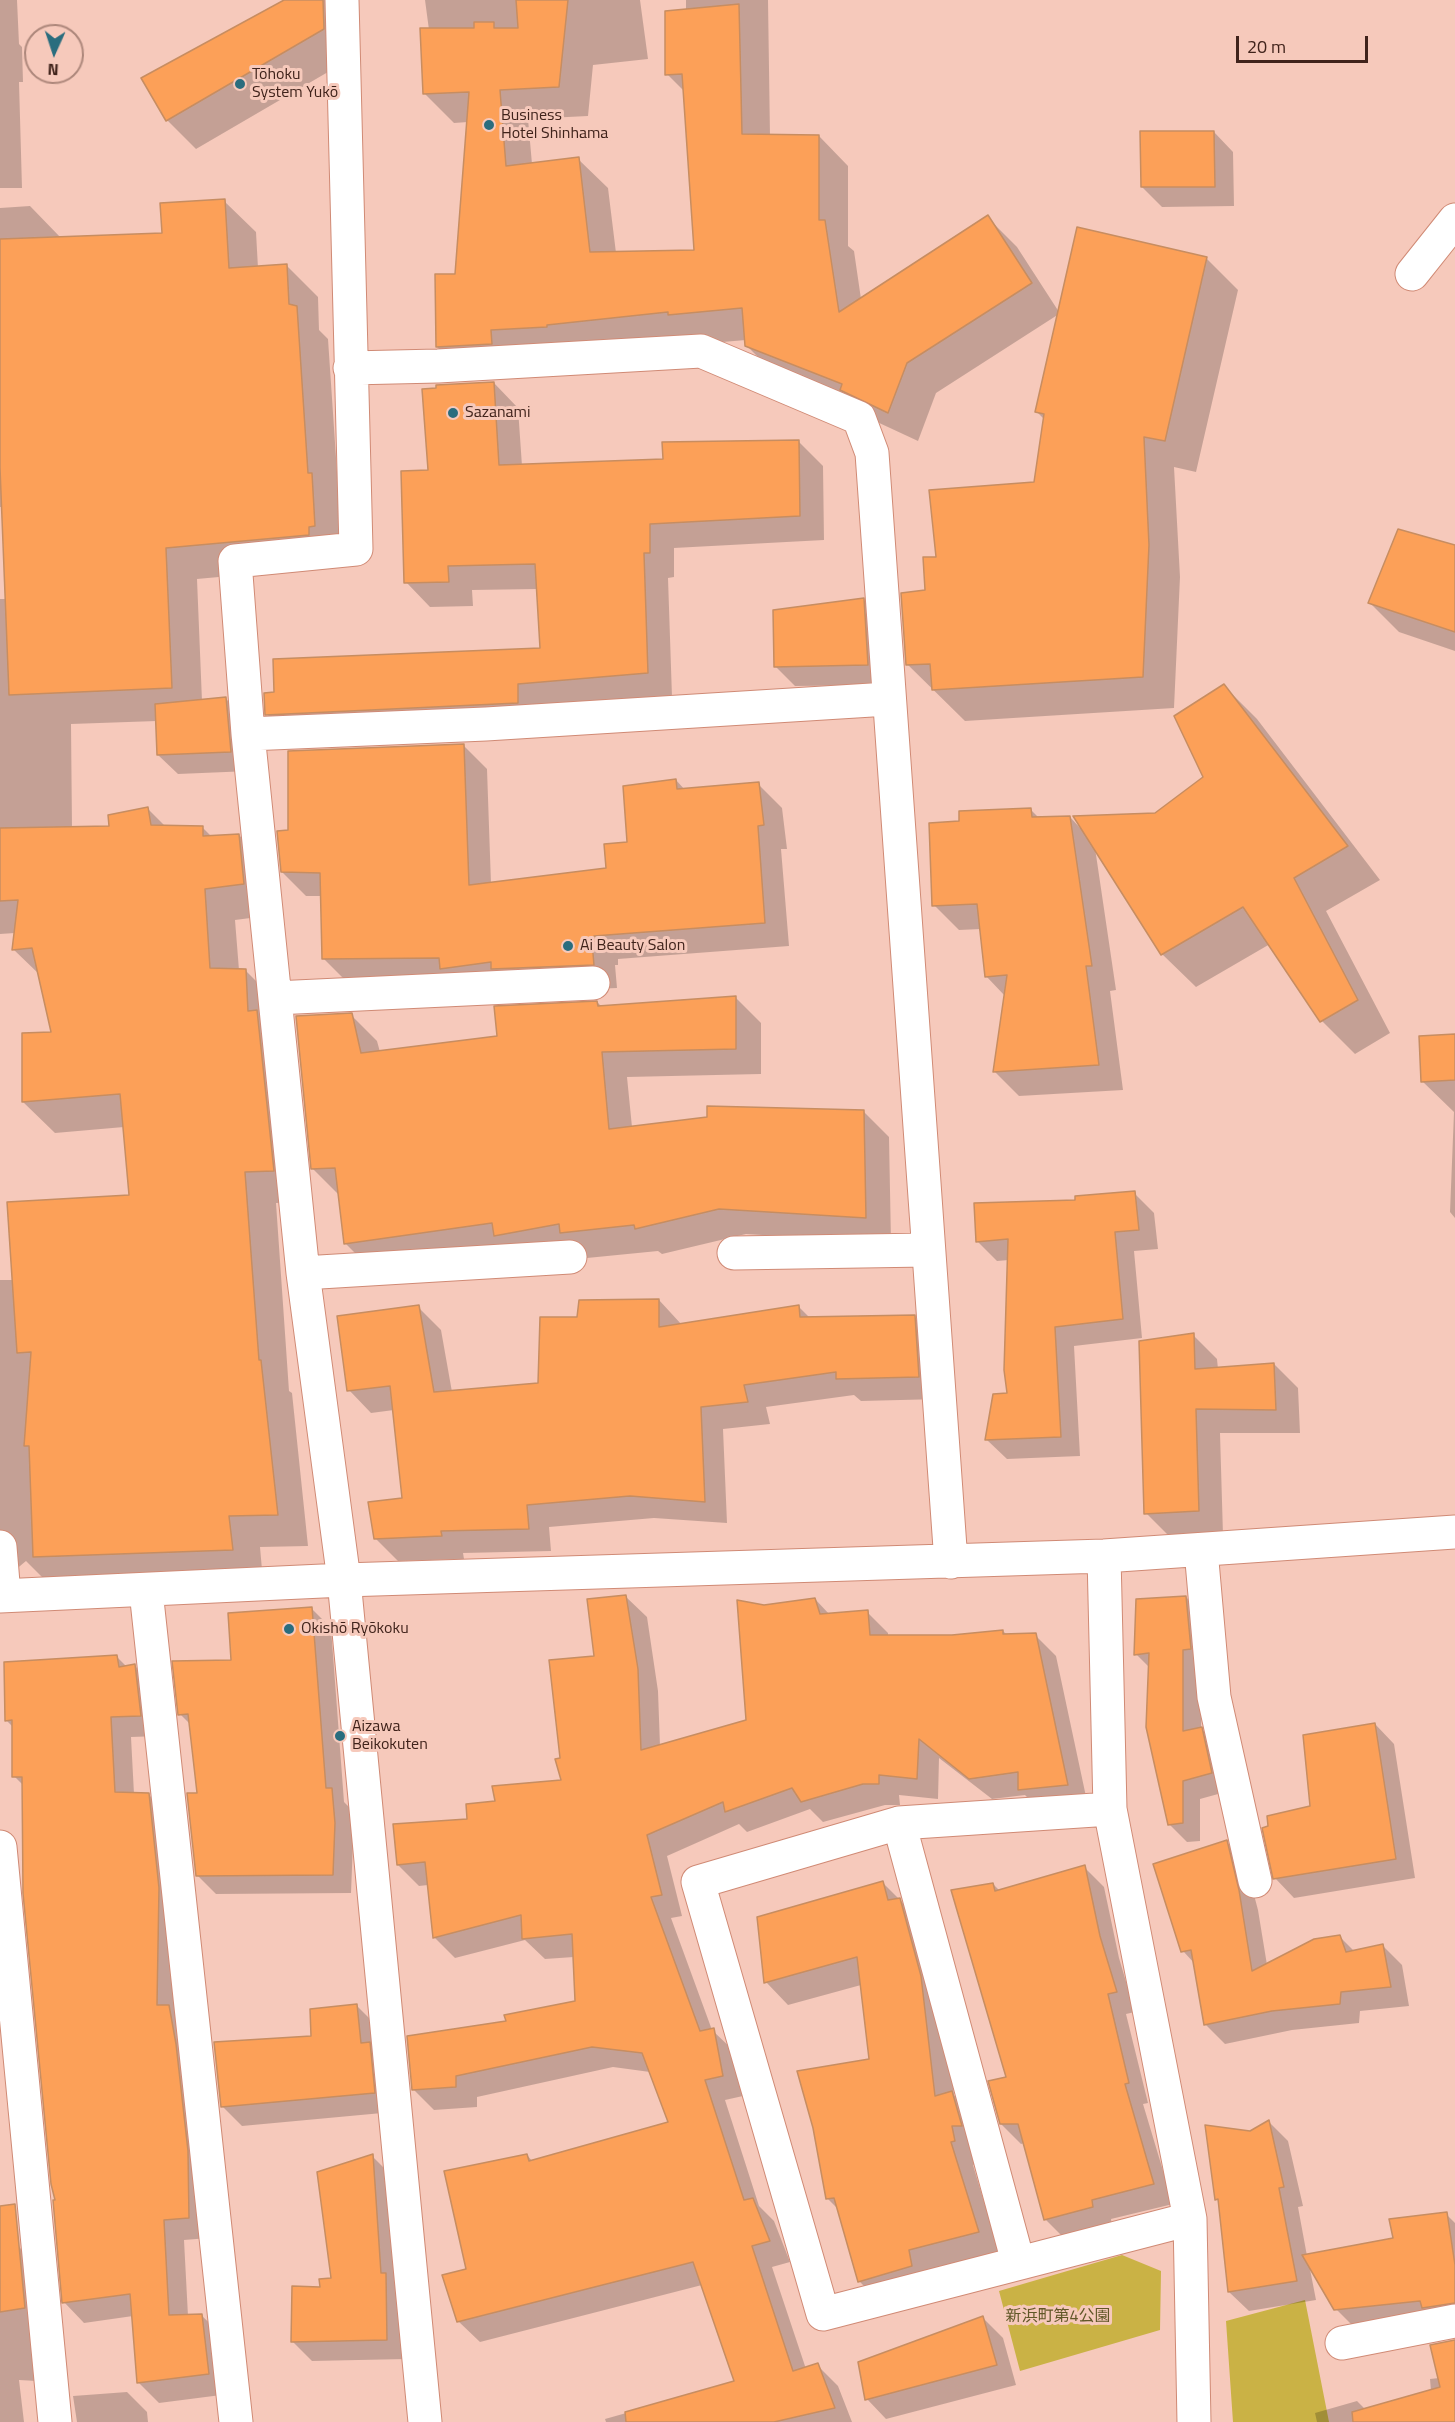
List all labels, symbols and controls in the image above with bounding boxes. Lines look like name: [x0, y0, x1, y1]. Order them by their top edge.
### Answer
north arrow: [24, 24, 84, 84]
scale bar: [1239, 24, 1371, 62]
text: 20 m: [1247, 33, 1286, 60]
text: N: [47, 58, 59, 82]
place label: Tōhoku System Yukō: [252, 65, 338, 103]
marker: Tōhoku System Yukō: [233, 77, 247, 91]
place label: Business Hotel Shinhama: [501, 106, 608, 144]
marker: Business Hotel Shinhama: [482, 118, 496, 132]
place label: Sazanami: [465, 403, 530, 423]
marker: Sazanami: [446, 406, 460, 420]
place label: Ai Beauty Salon: [580, 936, 685, 956]
marker: Ai Beauty Salon: [561, 939, 575, 953]
place label: Okishō Ryōkoku: [301, 1619, 409, 1639]
marker: Okishō Ryōkoku: [282, 1622, 296, 1636]
place label: Aizawa Beikokuten: [352, 1717, 428, 1755]
marker: Aizawa Beikokuten: [333, 1729, 347, 1743]
park label: 新浜町第4公園: [1006, 2307, 1110, 2327]

